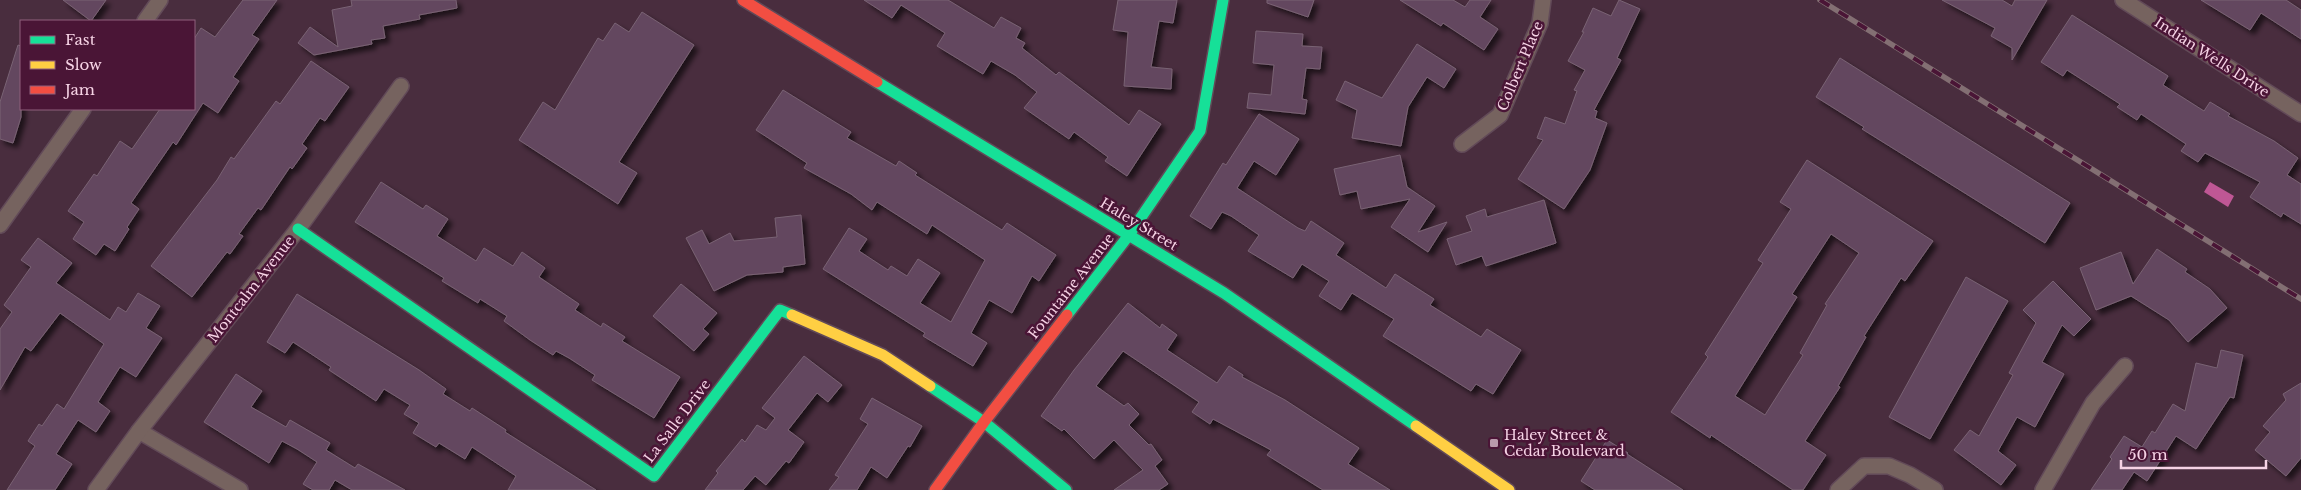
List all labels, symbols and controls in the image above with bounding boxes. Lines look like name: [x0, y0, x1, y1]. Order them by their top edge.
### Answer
street label: Indian Wells Drive: [2151, 13, 2273, 101]
street label: Colbert Place: [1493, 19, 1547, 113]
legend: [20, 20, 195, 110]
text: Fast: [65, 30, 96, 49]
text: Slow: [65, 55, 102, 74]
text: Jam: [63, 80, 95, 99]
street label: Haley Street: [1097, 194, 1182, 255]
street label: Fountaine Avenue: [1024, 230, 1118, 342]
street label: Montcalm Avenue: [204, 232, 298, 346]
street label: La Salle Drive: [640, 376, 714, 466]
place label: Haley Street & Cedar Boulevard: [1504, 426, 1625, 460]
marker: Haley Street & Cedar Boulevard: [1488, 437, 1500, 449]
scale bar: [2121, 438, 2266, 470]
text: 50 m: [2128, 445, 2168, 464]

